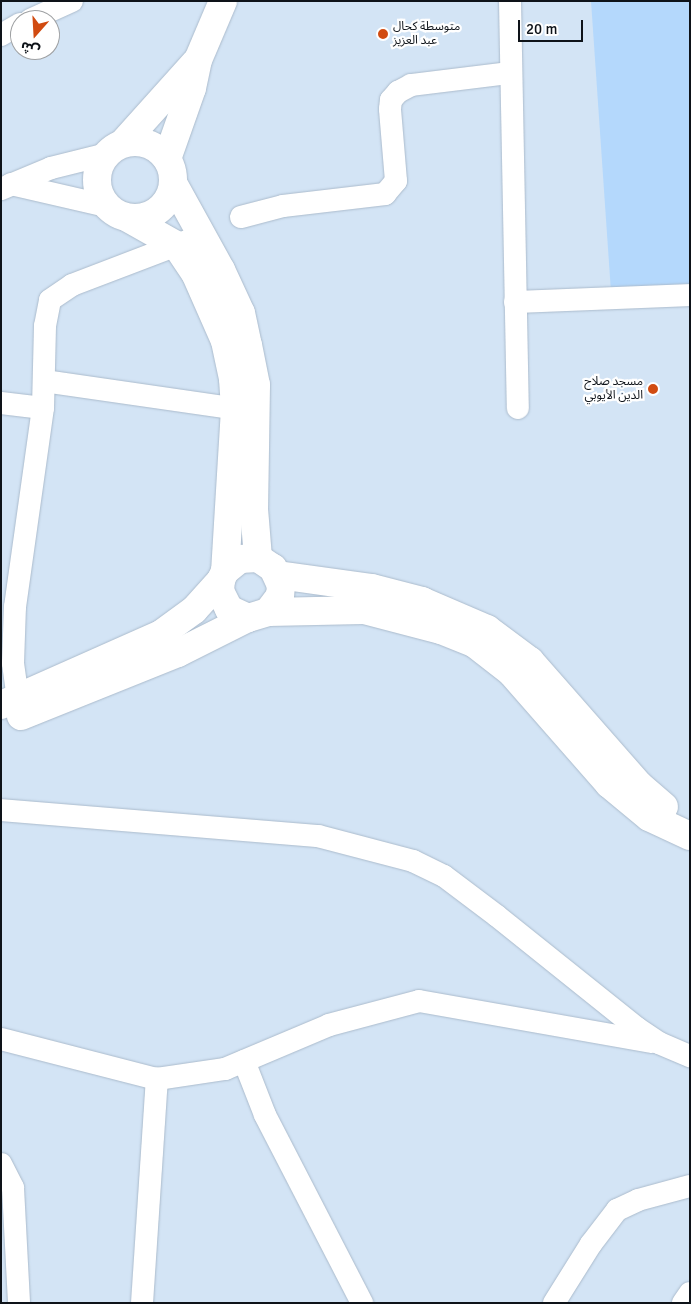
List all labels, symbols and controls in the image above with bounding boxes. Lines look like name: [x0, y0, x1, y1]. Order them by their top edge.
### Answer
north arrow: [10, 10, 60, 60]
scale bar: [521, 10, 586, 42]
place label: متوسطة كحال عبد العزيز: [393, 20, 460, 48]
text: 20 m: [526, 20, 557, 38]
marker: متوسطة كحال عبد العزيز: [377, 28, 389, 40]
text: ش: [18, 38, 42, 60]
place label: مسجد صلاح الدين الأيوبي: [584, 375, 643, 403]
marker: مسجد صلاح الدين الأيوبي: [647, 383, 659, 395]

